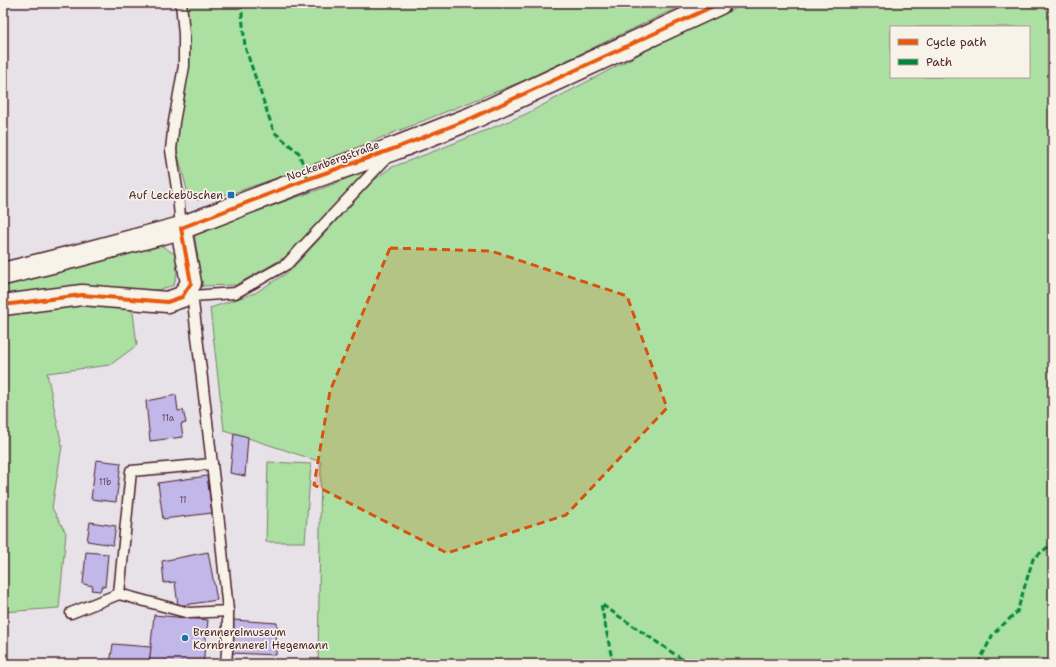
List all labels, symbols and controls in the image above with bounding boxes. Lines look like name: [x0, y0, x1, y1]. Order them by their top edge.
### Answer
legend: [890, 26, 1030, 78]
text: Cycle path: [926, 34, 987, 50]
text: Path: [926, 54, 952, 70]
street label: Nockenbergstraße: [285, 137, 381, 185]
place label: Auf Leckebüschen: [129, 188, 223, 203]
marker: Auf Leckebüschen: [226, 190, 236, 200]
house number: 11a: [162, 412, 175, 424]
house number: 11b: [99, 476, 111, 488]
house number: 11: [179, 494, 187, 506]
place label: Brennereimuseum Kornbrennerei Hegemann: [193, 625, 329, 653]
marker: Brennereimuseum Kornbrennerei Hegemann: [180, 633, 190, 643]

